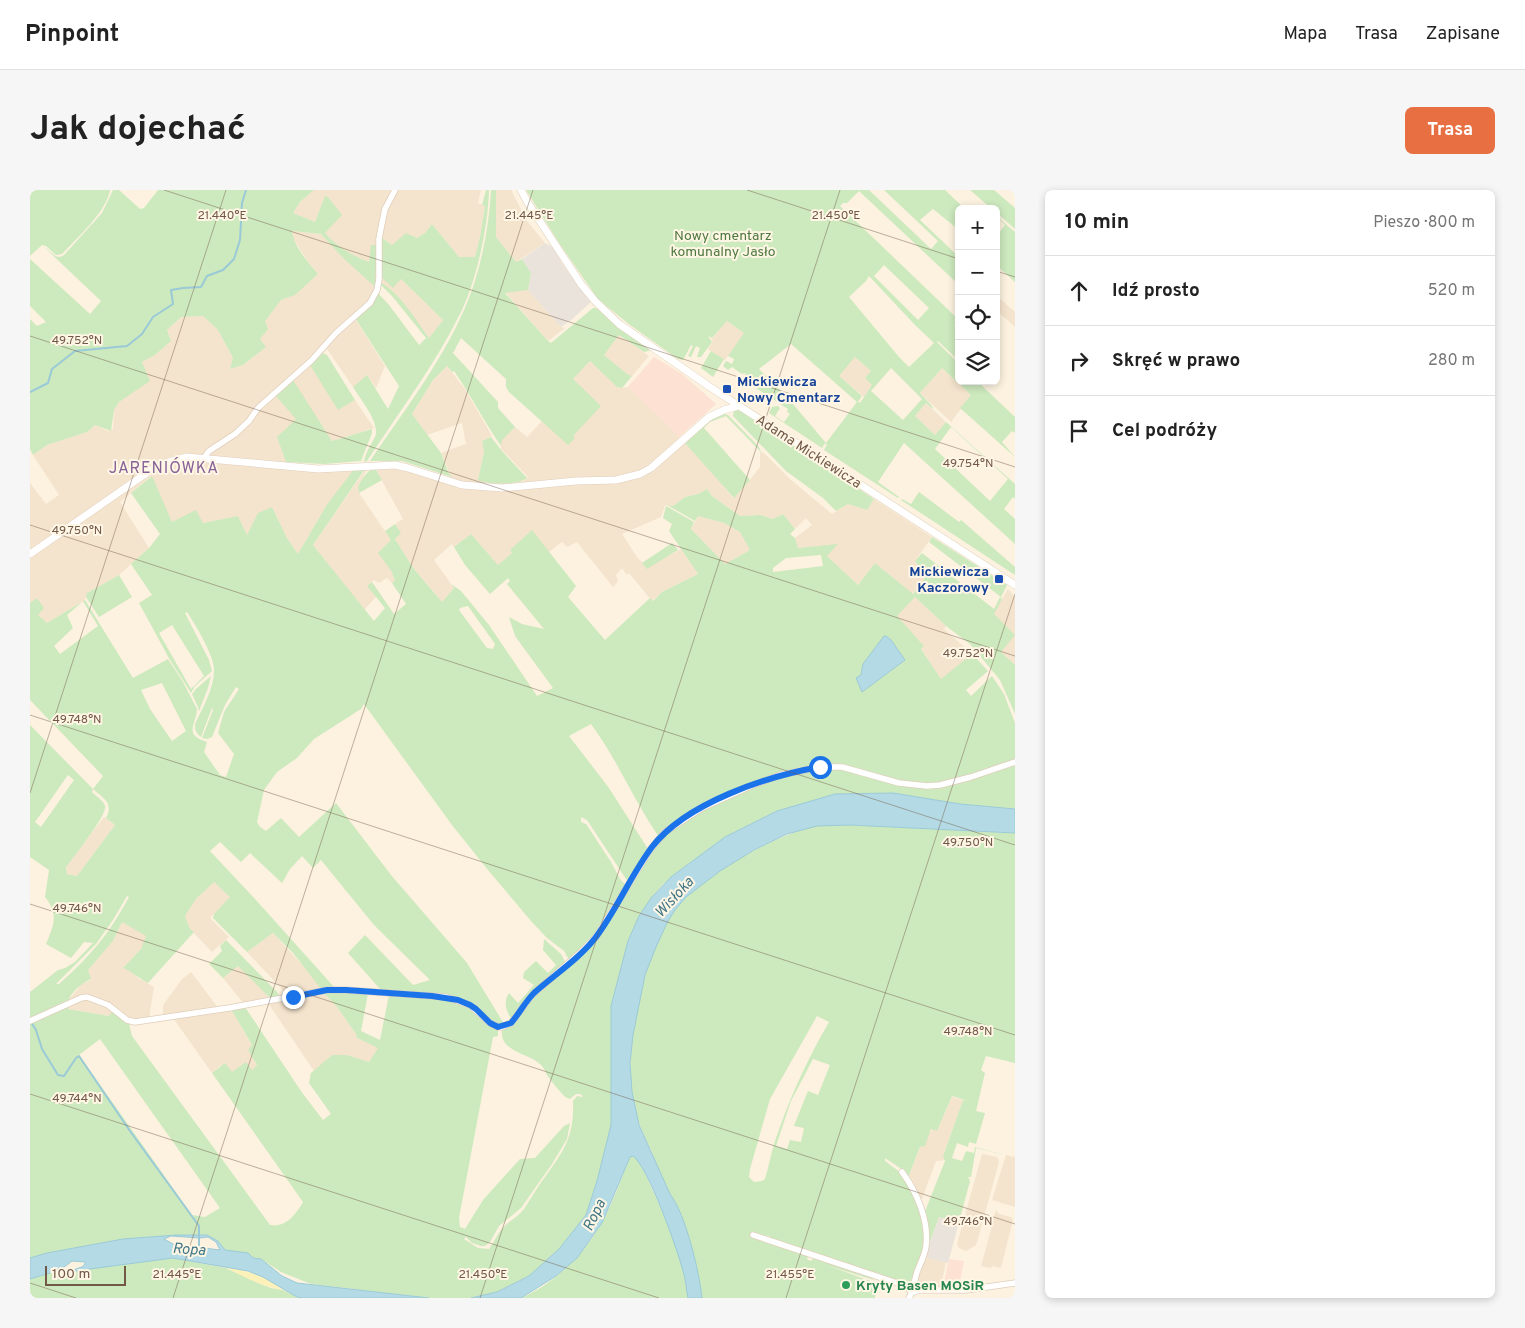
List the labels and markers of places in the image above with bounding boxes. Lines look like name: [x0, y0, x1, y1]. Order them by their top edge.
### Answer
place label: Mickiewicza Nowy Cmentarz: [737, 374, 841, 407]
marker: Mickiewicza Nowy Cmentarz: [721, 383, 733, 395]
place label: Mickiewicza Kaczorowy: [909, 564, 989, 597]
marker: Mickiewicza Kaczorowy: [993, 573, 1005, 585]
place label: Kryty Basen MOSiR: [856, 1278, 984, 1295]
marker: Kryty Basen MOSiR: [840, 1279, 852, 1291]

